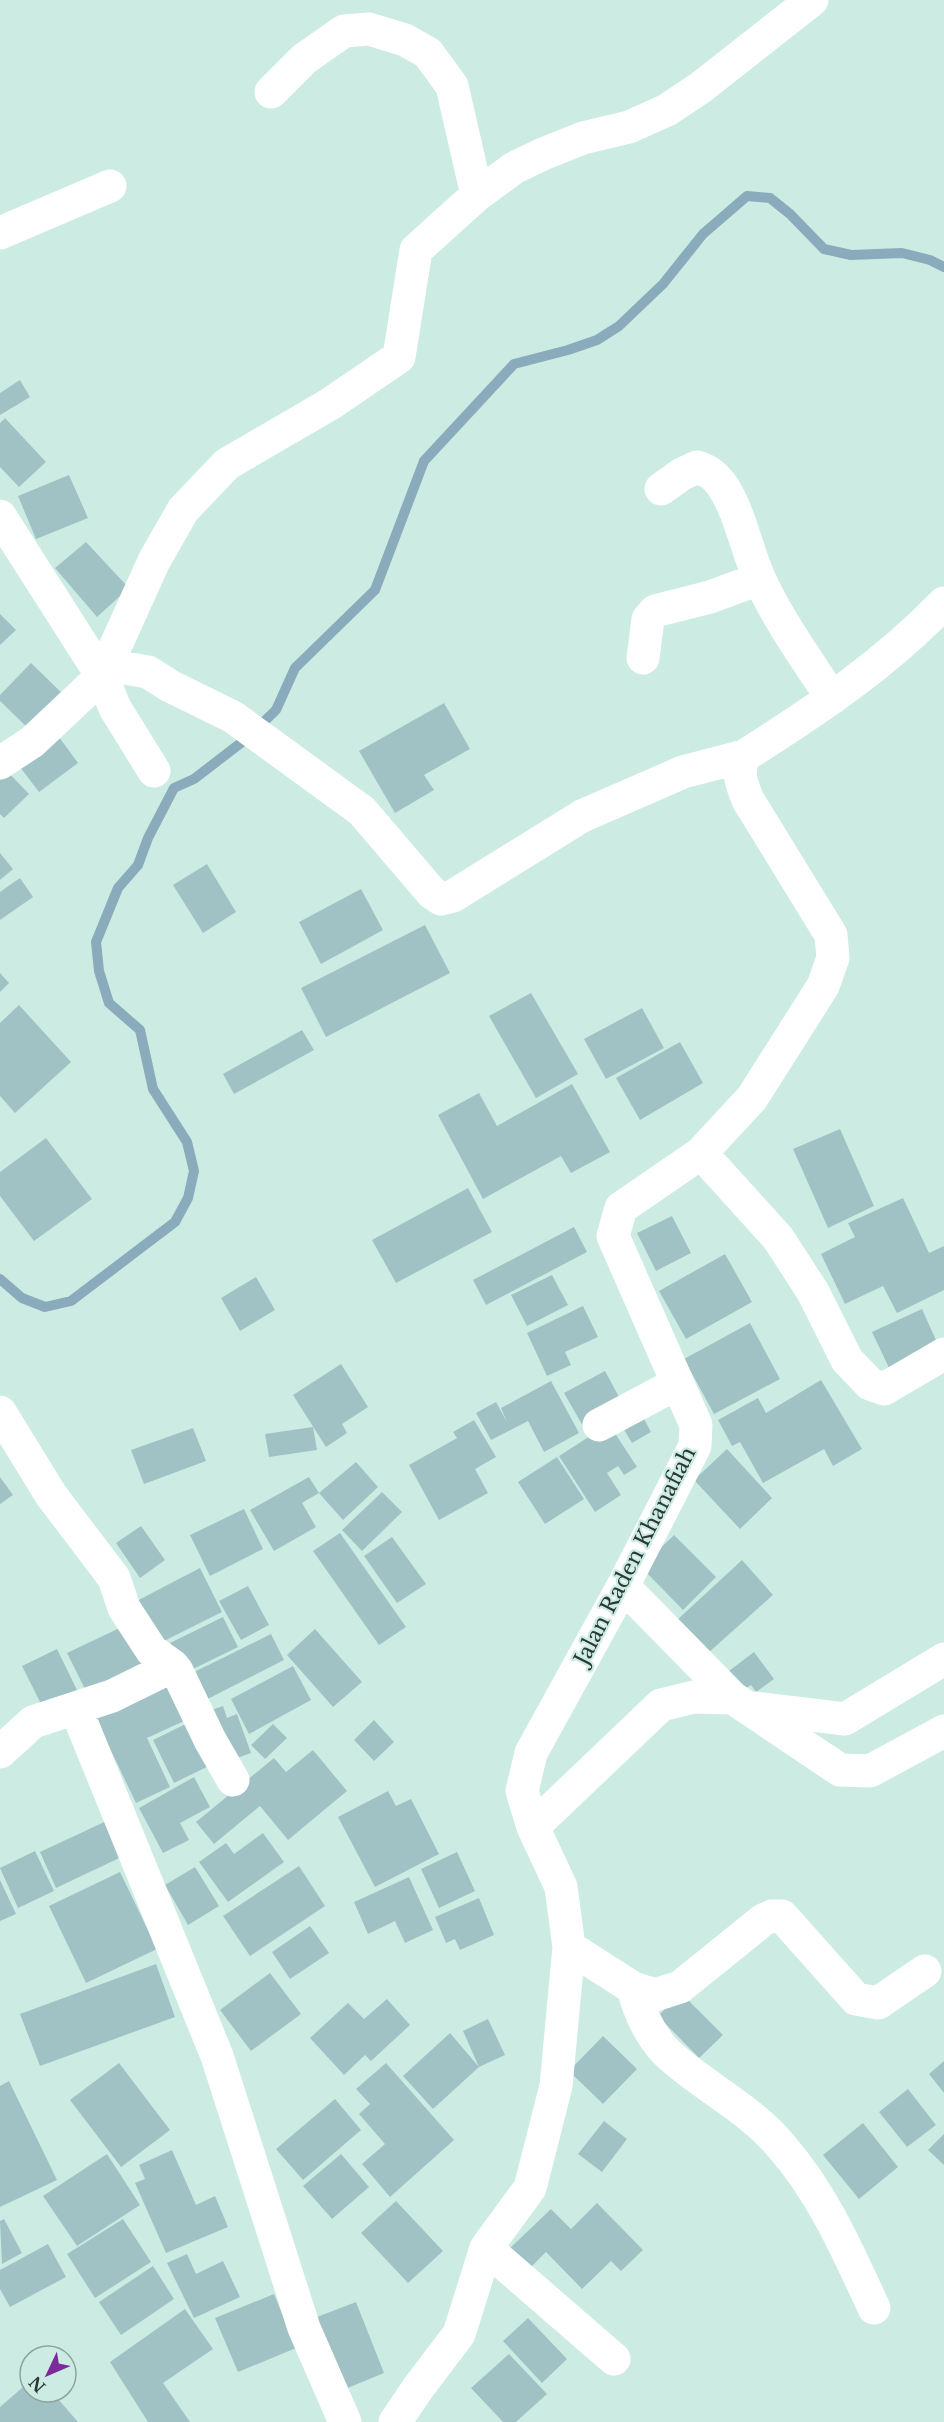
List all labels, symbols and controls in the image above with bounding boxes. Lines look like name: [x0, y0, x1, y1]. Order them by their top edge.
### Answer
street label: Jalan Raden Khanafiah: [567, 1443, 701, 1672]
north arrow: [18, 2344, 78, 2404]
text: N: [25, 2372, 50, 2397]

